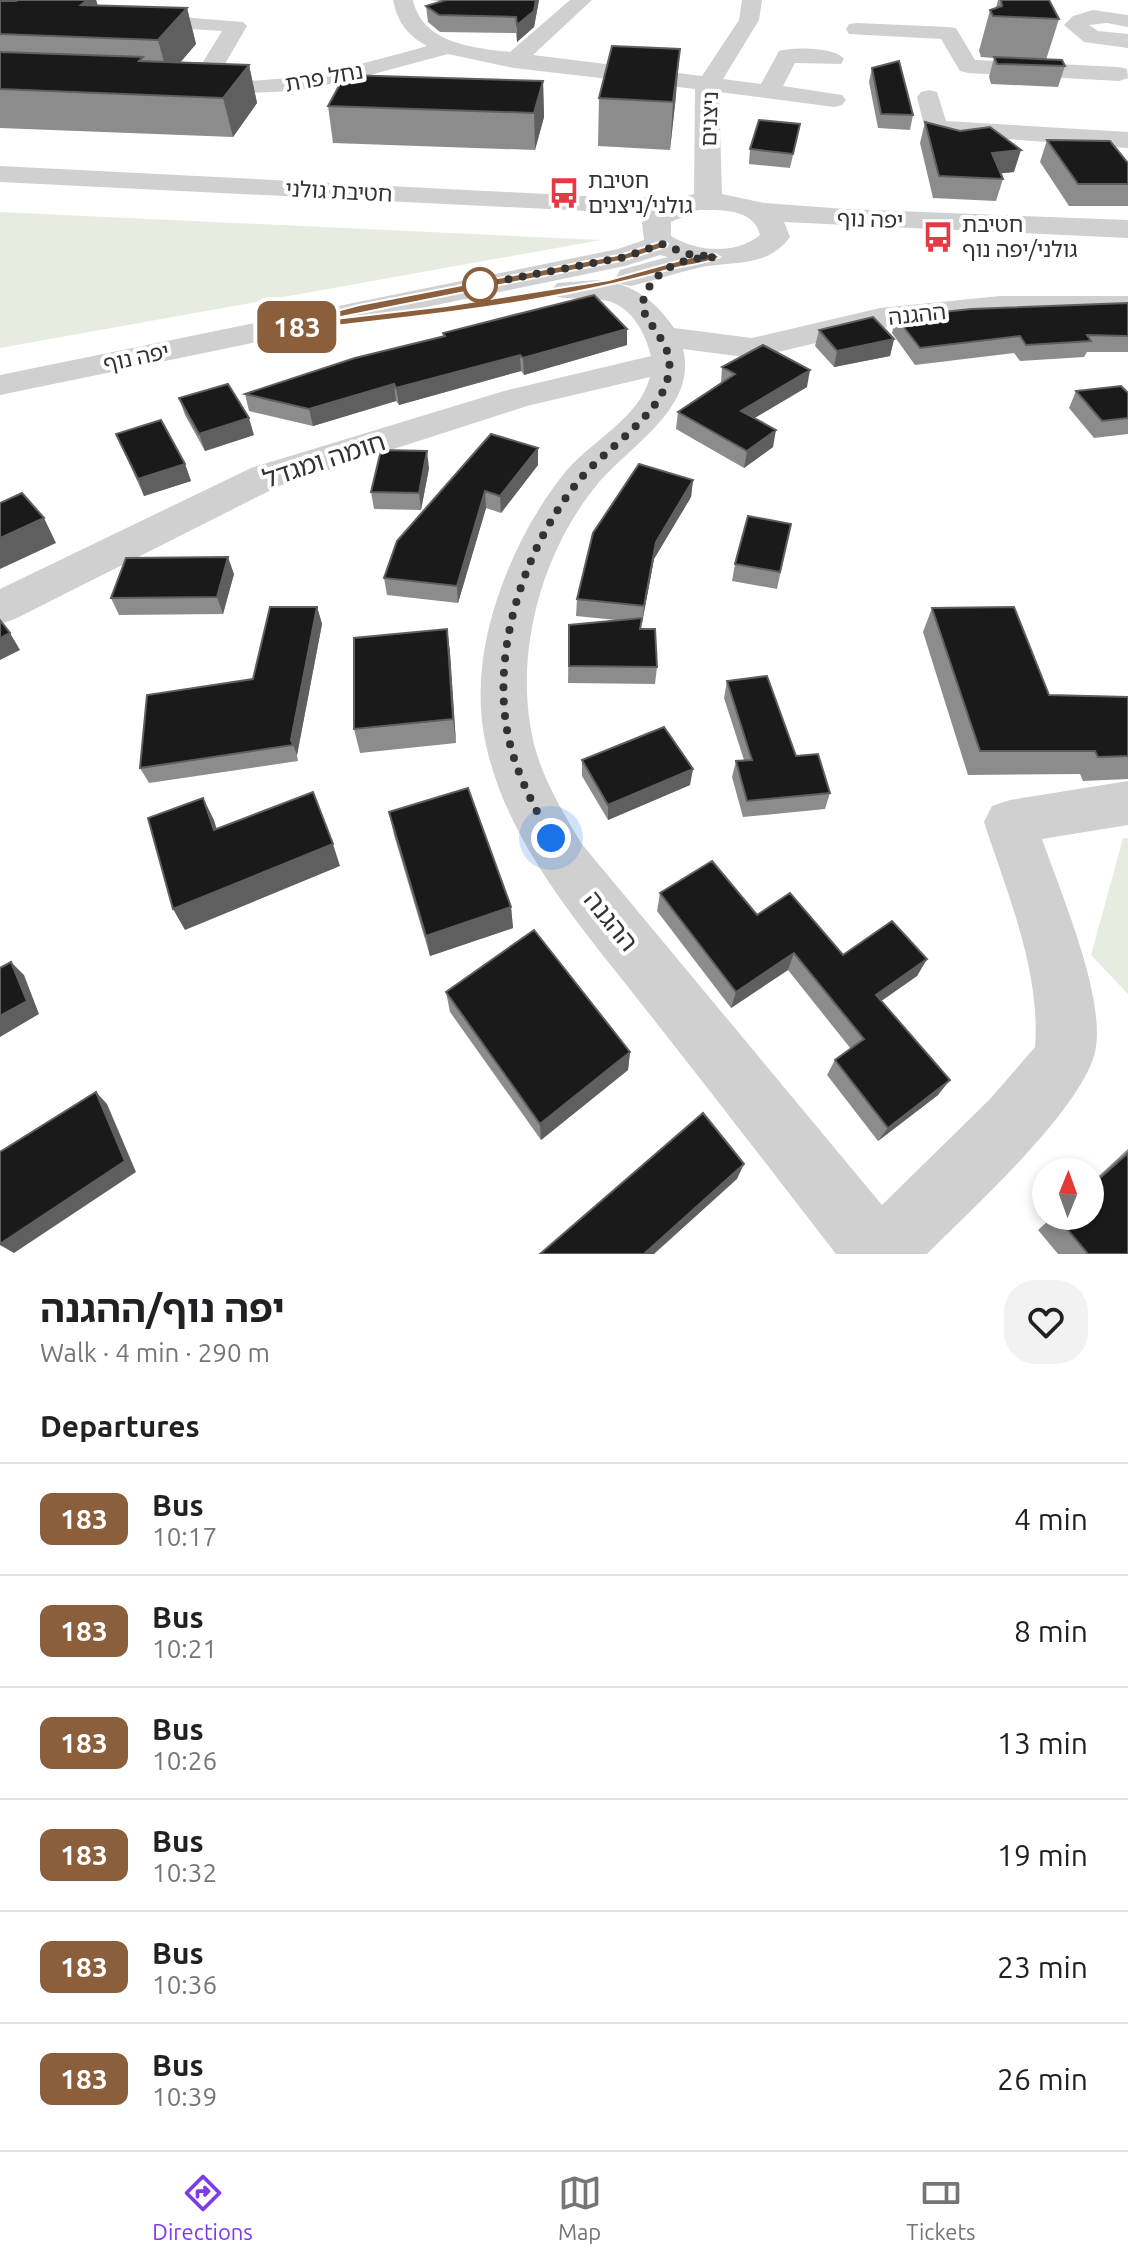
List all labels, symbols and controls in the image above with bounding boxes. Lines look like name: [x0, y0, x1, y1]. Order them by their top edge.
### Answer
street label: נחל פרת: [283, 57, 365, 96]
street label: ניצנים: [695, 91, 722, 147]
place label: חטיבת גולני/ניצנים: [588, 167, 693, 217]
street label: חטיבת גולני: [285, 175, 393, 206]
bus stop icon: חטיבת גולני/ניצנים: [547, 176, 581, 210]
street label: יפה נוף: [836, 205, 904, 232]
place label: חטיבת גולני/יפה נוף: [962, 211, 1078, 261]
bus stop icon: חטיבת גולני/יפה נוף: [921, 220, 955, 254]
unlabelled marker: [463, 268, 497, 302]
street label: ההגנה: [887, 298, 947, 329]
line badge: 183: [251, 301, 343, 353]
text: 183: [273, 311, 321, 342]
street label: יפה נוף: [101, 337, 171, 376]
street label: חומה ומגדל: [259, 426, 389, 493]
your location: [531, 818, 571, 858]
street label: ההגנה: [579, 885, 644, 956]
north arrow: [1032, 1158, 1104, 1230]
map controls: [1032, 1158, 1104, 1230]
button: heart: [1004, 1280, 1088, 1364]
text: יפה נוף/ההגנה: [40, 1287, 285, 1329]
text: Walk · 4 min · 290 m: [40, 1338, 270, 1367]
text: Departures: [40, 1409, 200, 1443]
text: Bus: [152, 1488, 204, 1522]
text: 4 min: [1014, 1502, 1088, 1536]
text: 183: [60, 1503, 108, 1534]
text: 10:17: [152, 1522, 217, 1551]
text: Bus: [152, 1600, 204, 1634]
text: 8 min: [1014, 1614, 1088, 1648]
text: 183: [60, 1615, 108, 1646]
text: 10:21: [152, 1634, 217, 1663]
text: Bus: [152, 1712, 204, 1746]
text: 13 min: [997, 1726, 1088, 1760]
text: 183: [60, 1727, 108, 1758]
text: 10:26: [152, 1746, 217, 1775]
text: Bus: [152, 1824, 204, 1858]
text: 19 min: [997, 1838, 1088, 1872]
text: 183: [60, 1839, 108, 1870]
text: 10:32: [152, 1858, 217, 1887]
text: Bus: [152, 1936, 204, 1970]
text: 23 min: [997, 1950, 1088, 1984]
text: 183: [60, 1951, 108, 1982]
text: 10:36: [152, 1970, 217, 1999]
text: Bus: [152, 2048, 204, 2082]
text: 26 min: [997, 2062, 1088, 2096]
text: 183: [60, 2063, 108, 2094]
text: 10:39: [152, 2082, 217, 2111]
tab: Directions: [152, 2171, 253, 2244]
tab: Map: [558, 2171, 602, 2244]
tab: Tickets: [906, 2171, 976, 2244]

